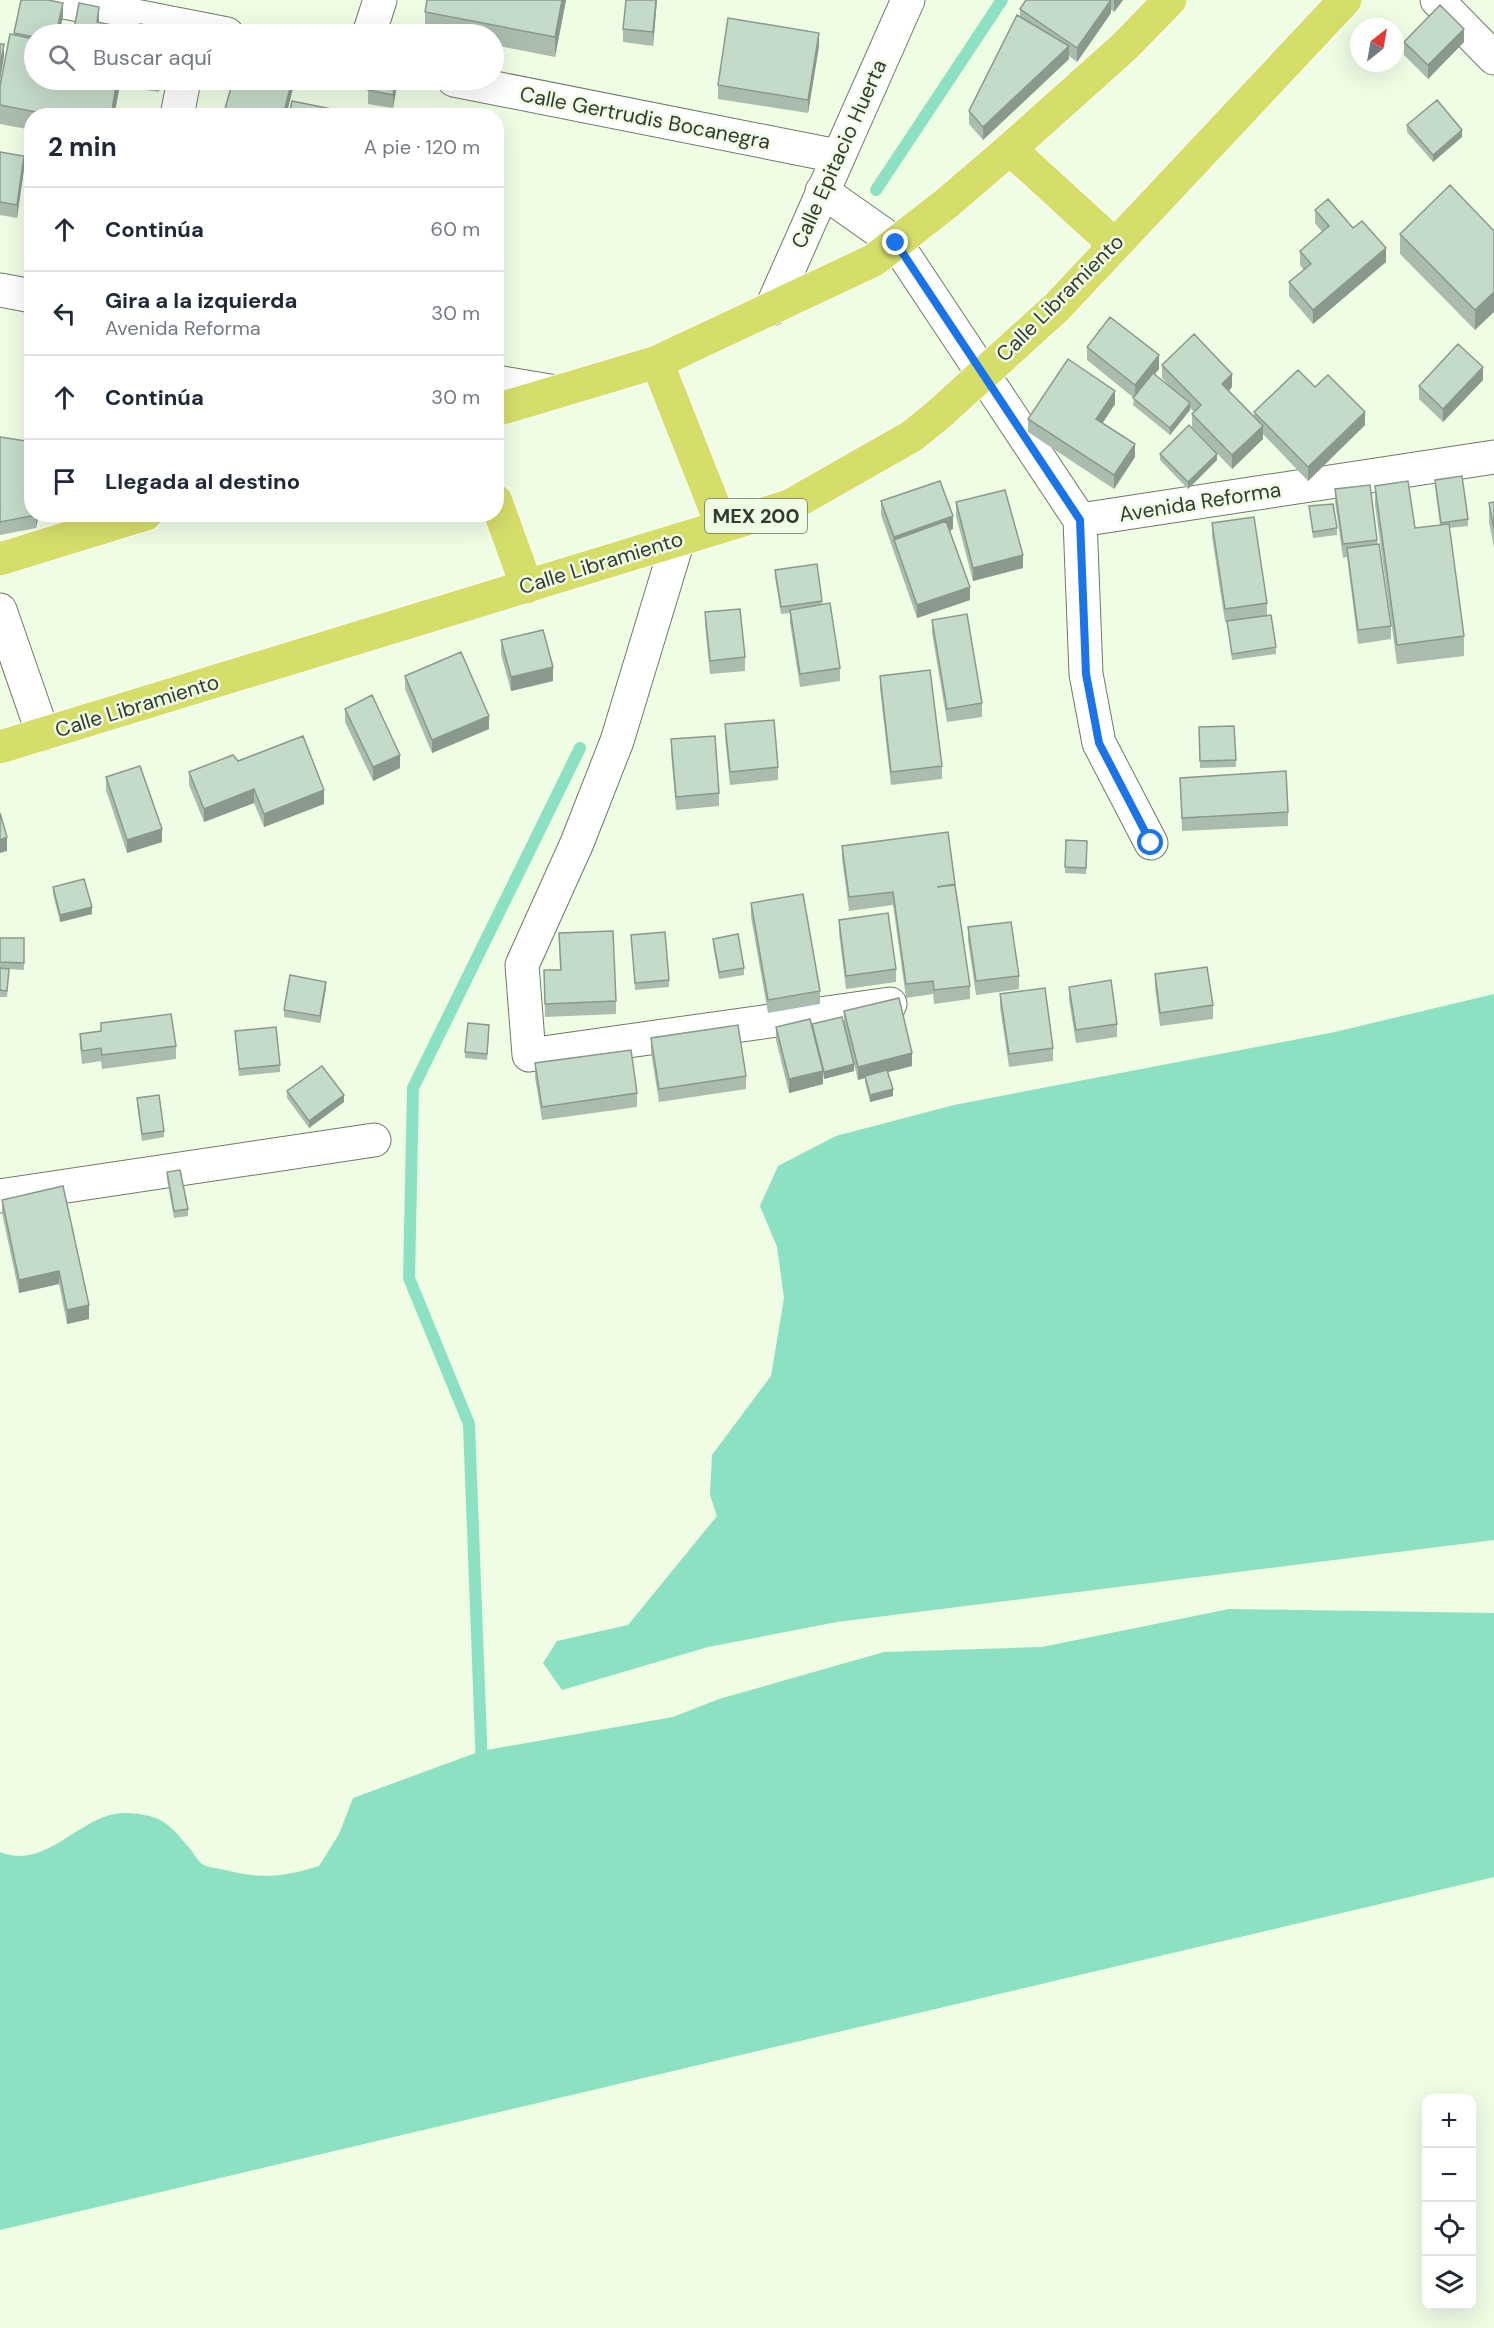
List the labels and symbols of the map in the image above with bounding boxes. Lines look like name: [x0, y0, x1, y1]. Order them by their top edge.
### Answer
north arrow: [1350, 18, 1404, 72]
street label: Calle Epitacio Huerta: [785, 55, 893, 253]
street label: Calle Gertrudis Bocanegra: [517, 80, 773, 156]
street label: Calle Libramiento: [990, 228, 1130, 368]
route end: [882, 229, 908, 255]
street label: Avenida Reforma: [1117, 475, 1283, 529]
road number: MEX 200: [705, 499, 807, 533]
street label: Calle Libramiento: [516, 525, 686, 601]
street label: Calle Libramiento: [52, 668, 222, 744]
route start: [1137, 829, 1163, 855]

